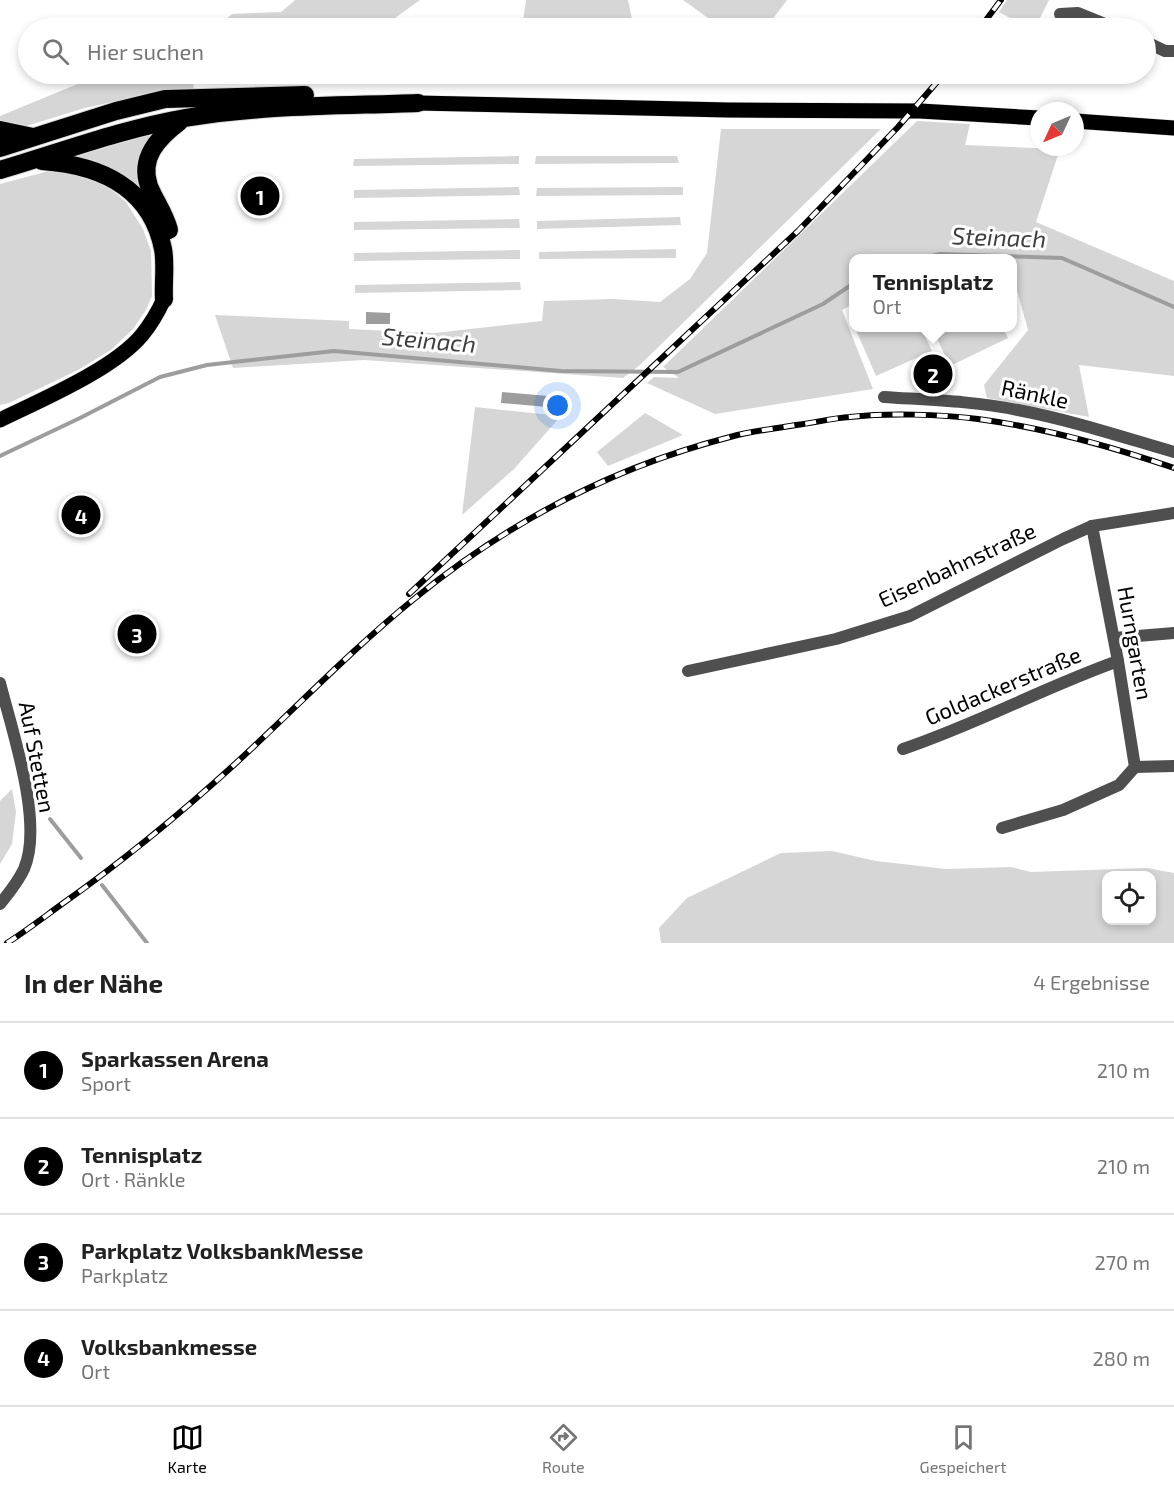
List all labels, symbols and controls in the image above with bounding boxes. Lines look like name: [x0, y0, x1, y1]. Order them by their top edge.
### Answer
search box: [18, 18, 1156, 84]
icon: search: [39, 35, 72, 68]
text: Hier suchen: [87, 38, 204, 64]
north arrow: [1030, 102, 1084, 156]
pin: 1: [240, 174, 280, 218]
water label: Steinach: [951, 220, 1047, 253]
popup: [849, 254, 1017, 332]
text: Tennisplatz: [872, 268, 994, 294]
text: Ort: [872, 294, 901, 318]
water label: Steinach: [381, 321, 477, 358]
pin: 2: [914, 352, 952, 397]
street label: Ränkle: [999, 373, 1071, 413]
your location: [543, 391, 572, 420]
pin: 4: [62, 492, 100, 538]
street label: Eisenbahnstraße: [874, 516, 1039, 612]
street label: Hurngarten: [1113, 584, 1159, 702]
pin: 3: [118, 612, 156, 656]
street label: Goldackerstraße: [921, 641, 1085, 730]
street label: Auf Stetten: [14, 699, 62, 815]
map controls: [1102, 871, 1156, 925]
button: locate: [1102, 871, 1156, 925]
text: In der Nähe: [24, 967, 163, 998]
text: 4 Ergebnisse: [1033, 970, 1150, 994]
text: Sparkassen Arena: [81, 1045, 269, 1071]
text: 1: [39, 1058, 48, 1082]
text: 210 m: [1097, 1058, 1150, 1082]
text: Sport: [81, 1071, 131, 1095]
text: Tennisplatz: [81, 1141, 202, 1167]
text: 2: [38, 1154, 49, 1178]
text: 210 m: [1097, 1154, 1150, 1178]
text: Ort · Ränkle: [81, 1167, 185, 1191]
text: Parkplatz VolksbankMesse: [81, 1237, 363, 1263]
text: 3: [38, 1250, 49, 1274]
text: 270 m: [1094, 1250, 1150, 1274]
text: Parkplatz: [81, 1263, 168, 1287]
text: Volksbankmesse: [81, 1333, 257, 1359]
text: 4: [37, 1346, 50, 1370]
text: 280 m: [1093, 1346, 1150, 1370]
text: Ort: [81, 1359, 110, 1383]
tab: Karte: [168, 1421, 207, 1476]
tab: Route: [542, 1421, 585, 1476]
tab: Gespeichert: [920, 1421, 1006, 1476]

